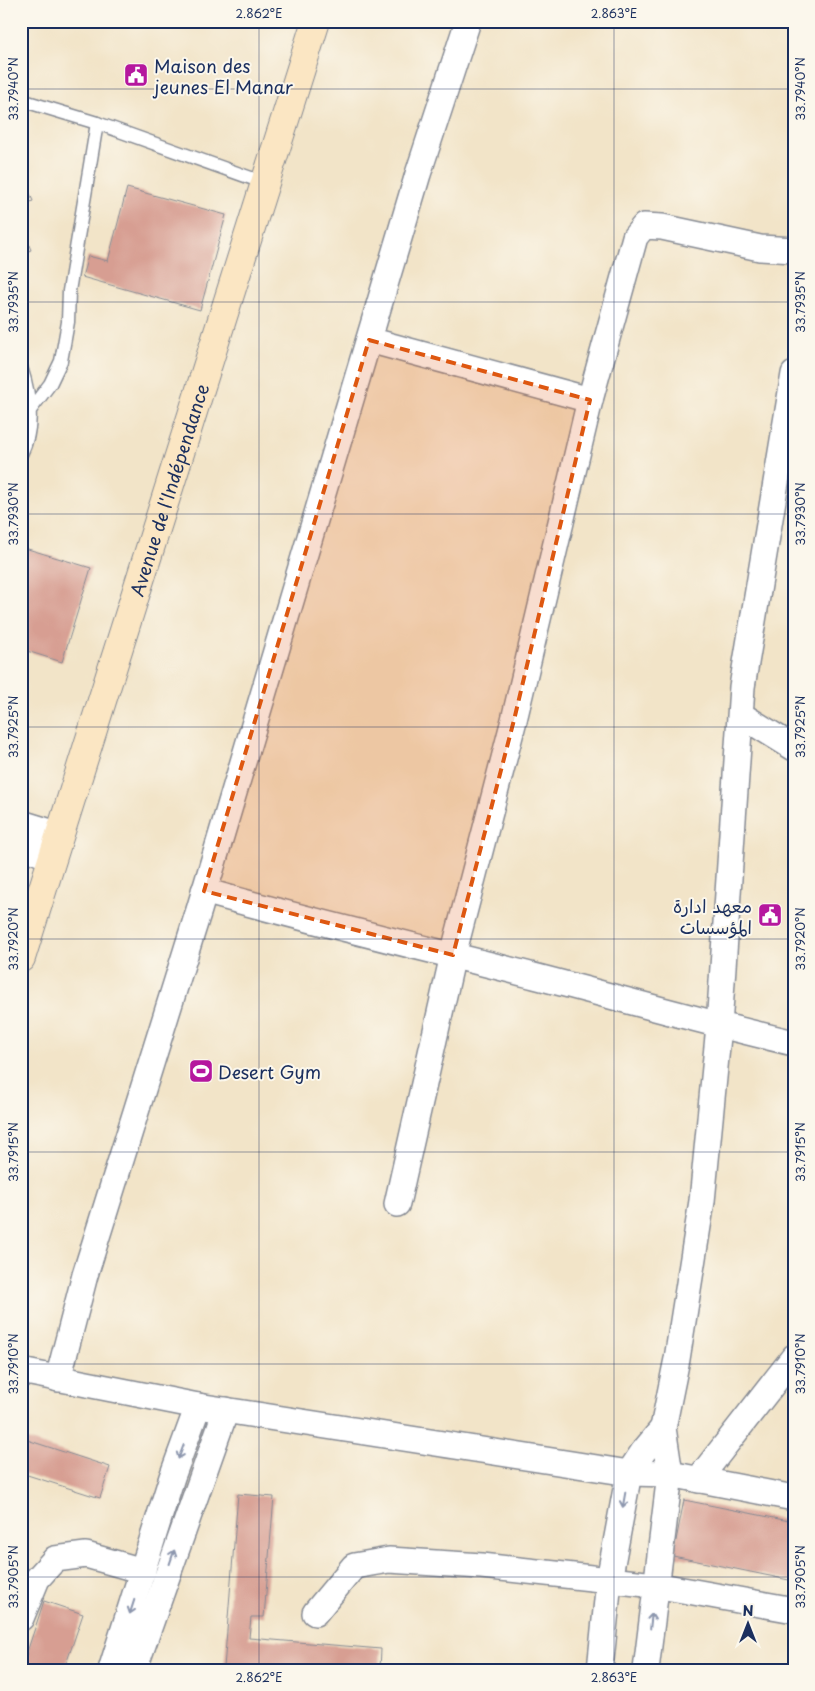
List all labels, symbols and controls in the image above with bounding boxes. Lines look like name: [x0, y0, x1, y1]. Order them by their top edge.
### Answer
text: 2.862°E: [235, 4, 283, 22]
text: 2.863°E: [591, 4, 637, 22]
place label: Maison des jeunes El Manar: [152, 52, 294, 100]
text: 33.7940°N: [4, 57, 22, 121]
text: 33.7940°N: [791, 57, 809, 121]
public building icon: Maison des jeunes El Manar: [123, 62, 149, 88]
text: 33.7935°N: [4, 271, 22, 333]
text: 33.7935°N: [791, 271, 809, 333]
street label: Avenue de l'Indépendance: [122, 380, 215, 599]
text: 33.7930°N: [4, 482, 22, 546]
text: 33.7930°N: [791, 482, 809, 546]
text: 33.7925°N: [4, 696, 22, 758]
text: 33.7925°N: [791, 696, 809, 758]
place label: معهد ادارة المؤسسات: [673, 892, 752, 940]
public building icon: معهد ادارة المؤسسات: [757, 902, 783, 928]
text: 33.7920°N: [4, 907, 22, 971]
text: 33.7920°N: [791, 907, 809, 971]
sports icon: Desert Gym: [188, 1058, 214, 1084]
place label: Desert Gym: [218, 1058, 321, 1085]
text: 33.7915°N: [4, 1122, 22, 1182]
text: 33.7915°N: [791, 1122, 809, 1182]
text: 33.7910°N: [4, 1333, 22, 1395]
text: 33.7910°N: [791, 1333, 809, 1395]
one-way arrow: [176, 1444, 185, 1459]
one-way arrow: [618, 1492, 628, 1508]
text: 33.7905°N: [4, 1545, 22, 1609]
text: 33.7905°N: [791, 1545, 809, 1609]
one-way arrow: [168, 1550, 177, 1566]
one-way arrow: [126, 1598, 136, 1614]
north arrow: [722, 1598, 772, 1648]
text: N: [742, 1600, 754, 1621]
one-way arrow: [646, 1614, 656, 1630]
text: 2.862°E: [235, 1668, 283, 1686]
text: 2.863°E: [591, 1668, 637, 1686]

